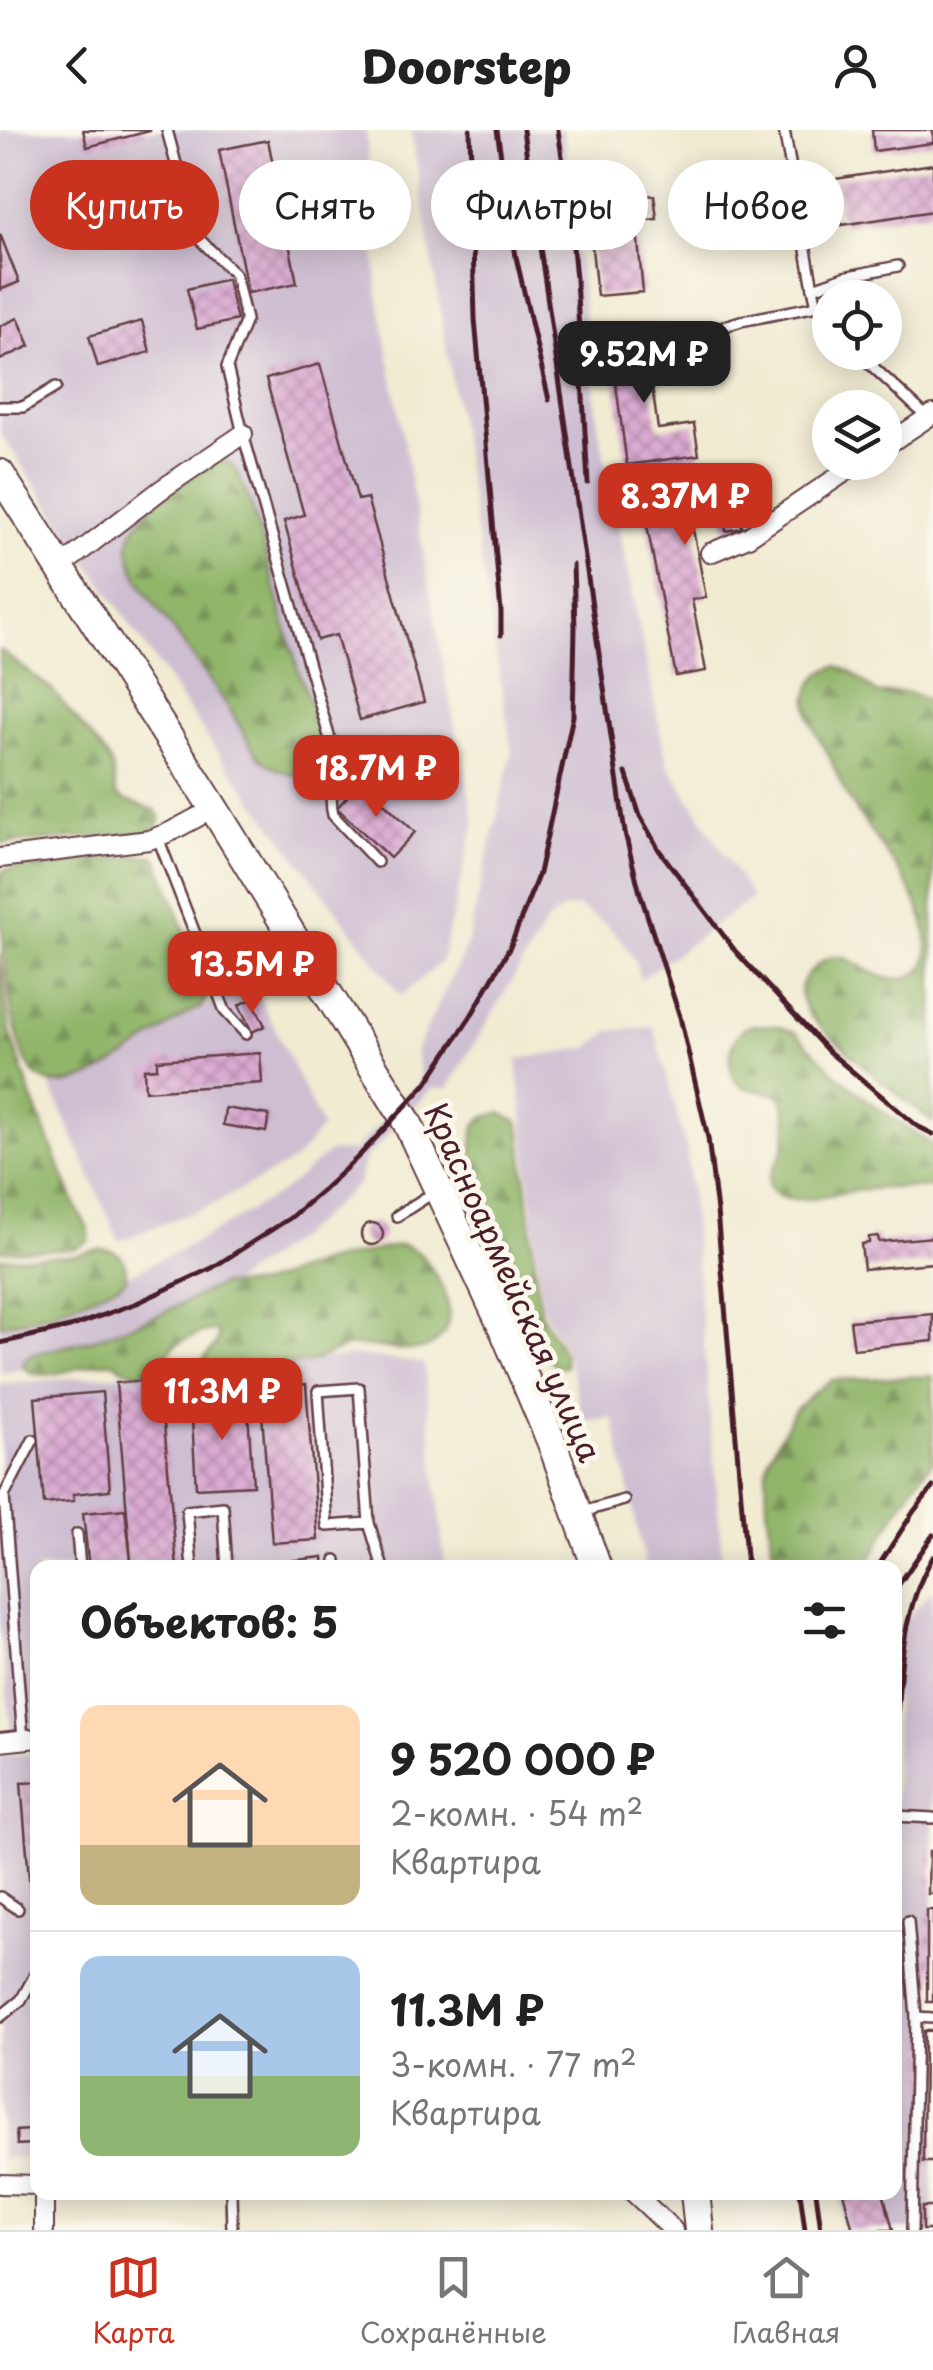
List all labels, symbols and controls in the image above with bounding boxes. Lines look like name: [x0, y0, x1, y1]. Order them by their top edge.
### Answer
text: Doorstep: [361, 31, 572, 99]
icon: back: [50, 38, 105, 93]
icon: person: [828, 38, 883, 93]
chip: Купить: [30, 160, 219, 250]
chip: Снять: [239, 160, 411, 250]
chip: Фильтры: [431, 160, 648, 250]
chip: Новое: [668, 160, 844, 250]
map controls: [812, 280, 902, 480]
button: locate: [812, 280, 902, 370]
pin: 9.52M ₽: [552, 321, 736, 406]
text: 9.52M ₽: [580, 329, 708, 377]
button: layers: [812, 390, 902, 480]
pin: 8.37M ₽: [593, 463, 777, 548]
text: 8.37M ₽: [620, 471, 750, 519]
pin: 18.7M ₽: [284, 735, 468, 820]
text: 18.7M ₽: [315, 743, 437, 791]
pin: 13.5M ₽: [160, 931, 344, 1016]
text: 13.5M ₽: [190, 939, 314, 987]
street label: Красноармейская улица: [413, 1095, 615, 1469]
pin: 11.3M ₽: [130, 1358, 314, 1443]
text: 11.3M ₽: [163, 1366, 281, 1414]
text: Объектов: 5: [80, 1589, 339, 1652]
icon: filters: [797, 1593, 852, 1648]
text: 9 520 000 ₽: [390, 1726, 655, 1789]
icon: home: [160, 1745, 280, 1865]
text: 2-комн. · 54 m²: [390, 1789, 643, 1837]
text: Квартира: [390, 1837, 541, 1885]
text: 11.3M ₽: [390, 1977, 544, 2040]
icon: home: [160, 1996, 280, 2116]
text: 3-комн. · 77 m²: [390, 2040, 637, 2088]
text: Квартира: [390, 2088, 541, 2136]
tab: Карта: [93, 2250, 175, 2353]
tab: Сохранённые: [360, 2250, 547, 2353]
tab: Главная: [732, 2250, 840, 2353]

